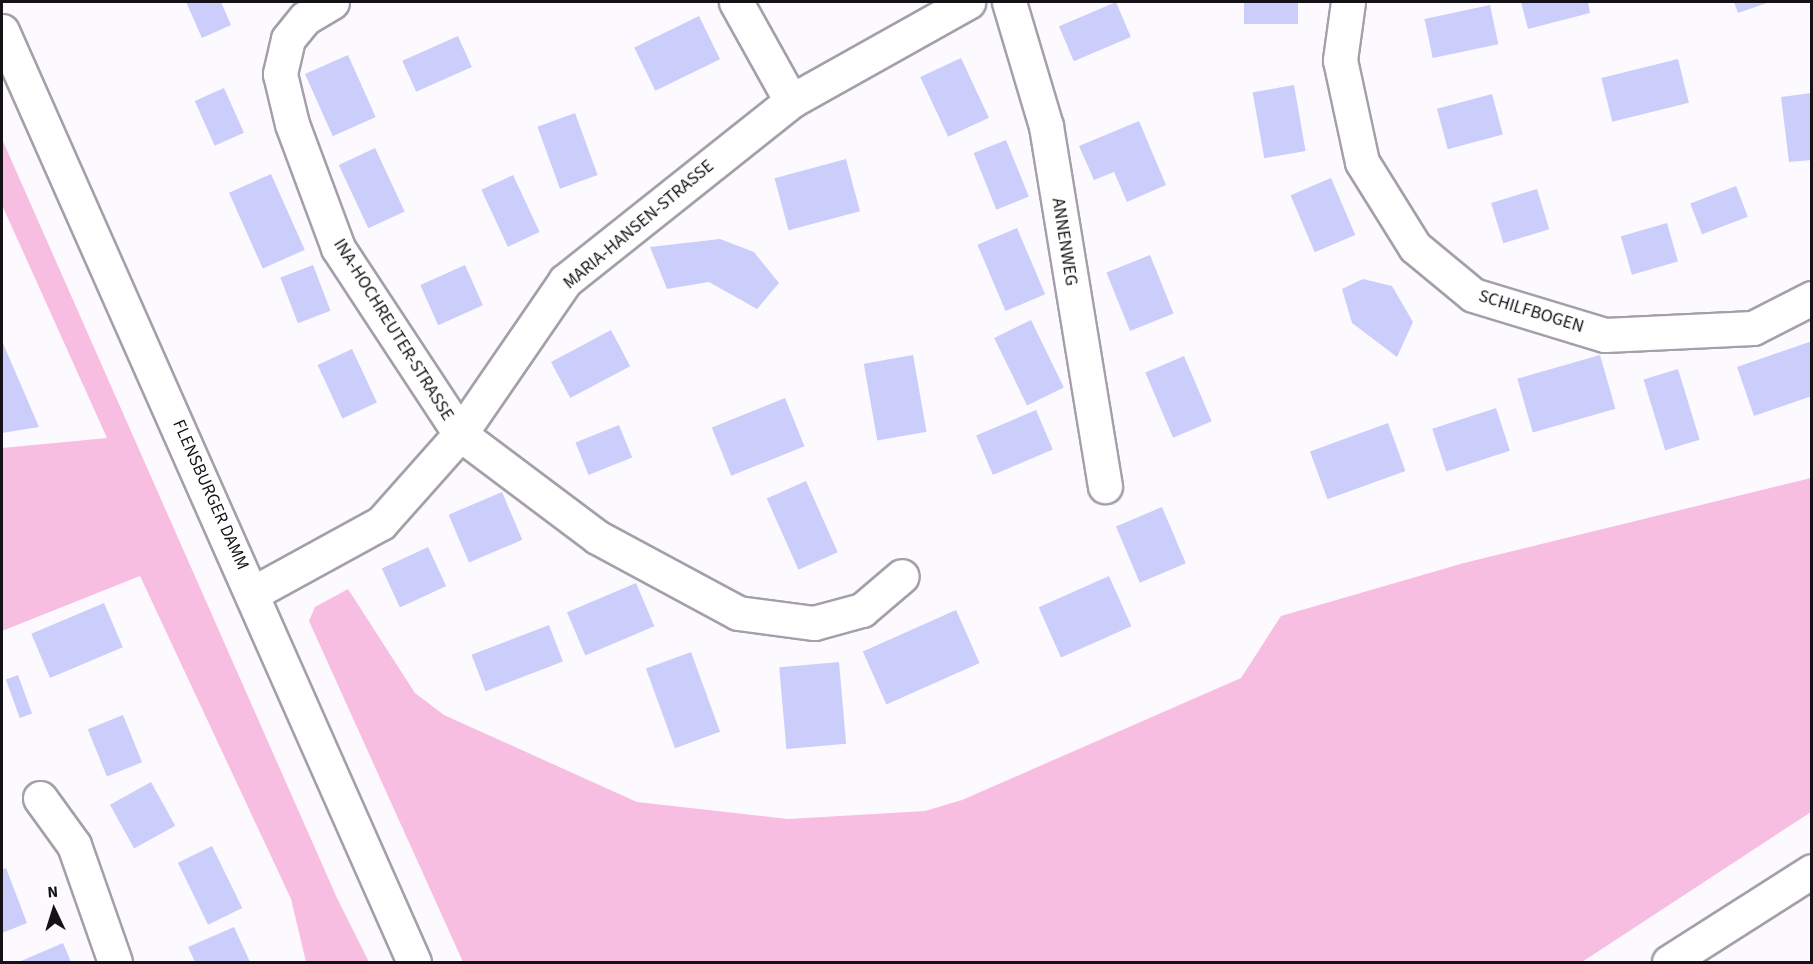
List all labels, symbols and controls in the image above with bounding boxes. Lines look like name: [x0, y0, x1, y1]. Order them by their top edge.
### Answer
street label: MARIA-HANSEN-STRASSE: [559, 156, 719, 294]
street label: ANNENWEG: [1046, 196, 1082, 288]
street label: INA-HOCHREUTER-STRASSE: [328, 235, 458, 425]
street label: SCHILFBOGEN: [1476, 286, 1586, 338]
street label: FLENSBURGER DAMM: [167, 417, 253, 573]
north arrow: [24, 880, 84, 940]
text: N: [47, 881, 59, 903]

